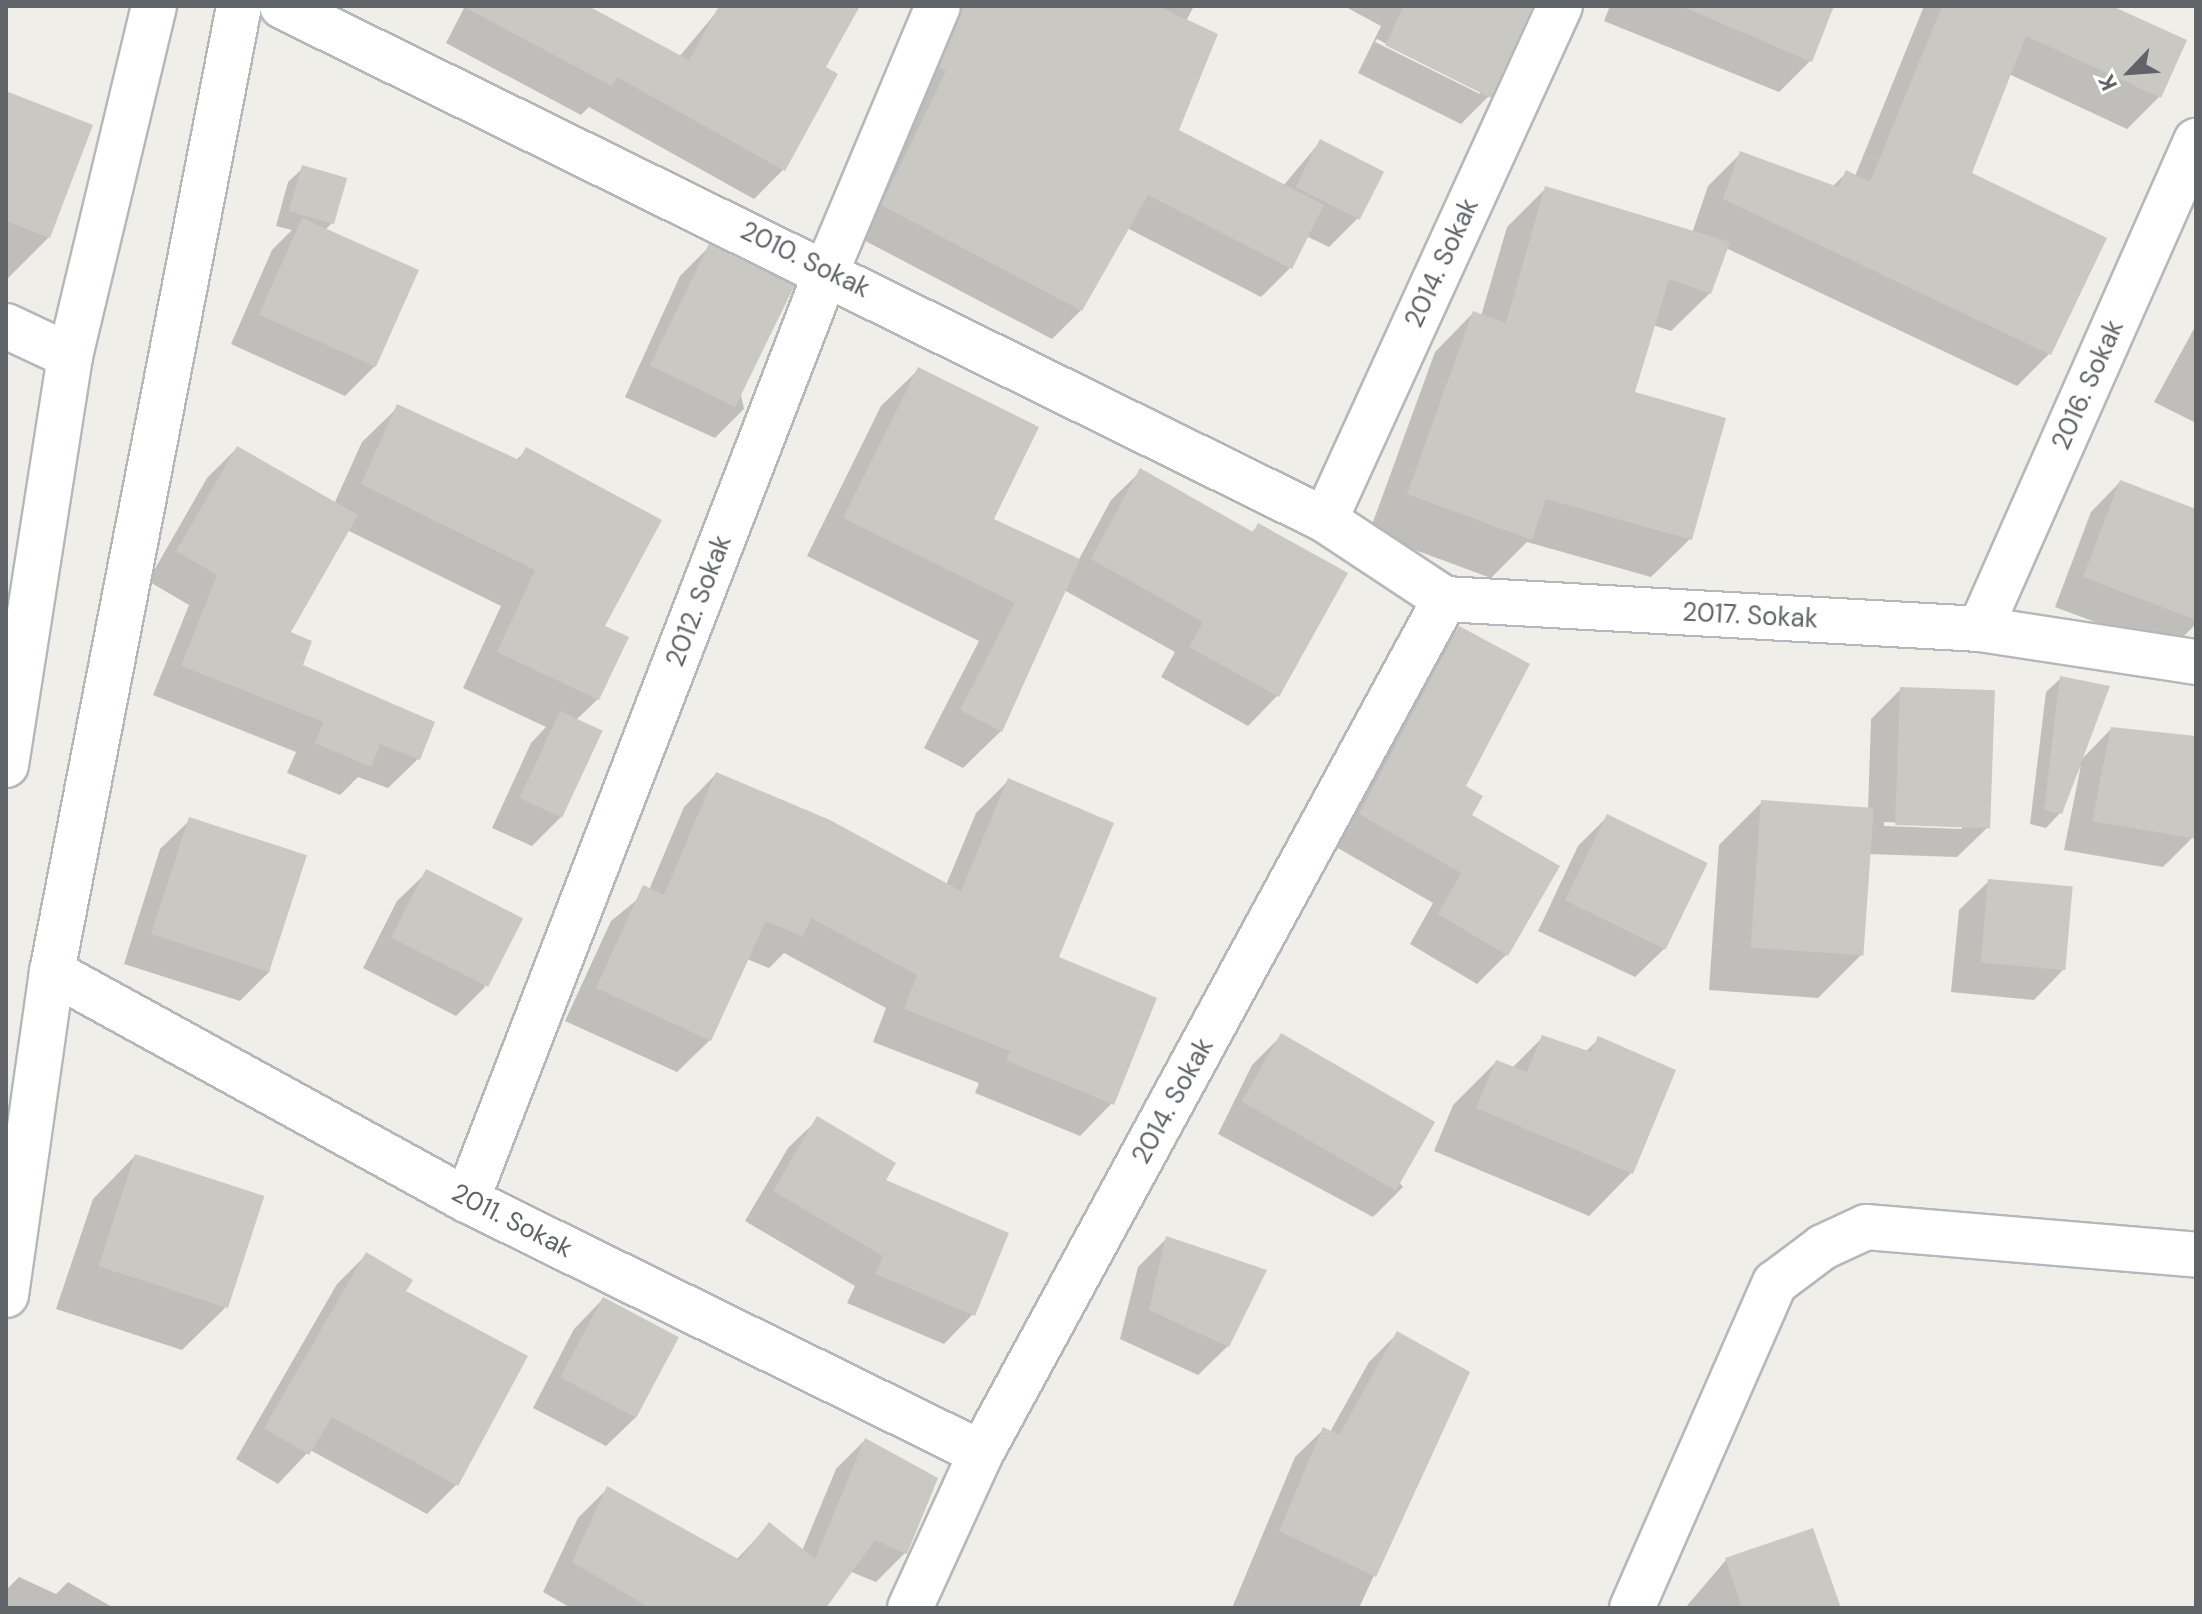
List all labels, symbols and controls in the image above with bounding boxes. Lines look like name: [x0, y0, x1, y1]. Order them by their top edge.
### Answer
north arrow: [2090, 32, 2170, 112]
text: K: [2092, 70, 2124, 95]
street label: 2014. Sokak: [1398, 193, 1486, 333]
street label: 2010. Sokak: [735, 215, 875, 305]
street label: 2016. Sokak: [2046, 315, 2130, 455]
street label: 2012. Sokak: [660, 531, 738, 671]
street label: 2017. Sokak: [1681, 597, 1819, 635]
street label: 2014. Sokak: [1126, 1033, 1220, 1169]
street label: 2011. Sokak: [446, 1177, 578, 1265]

